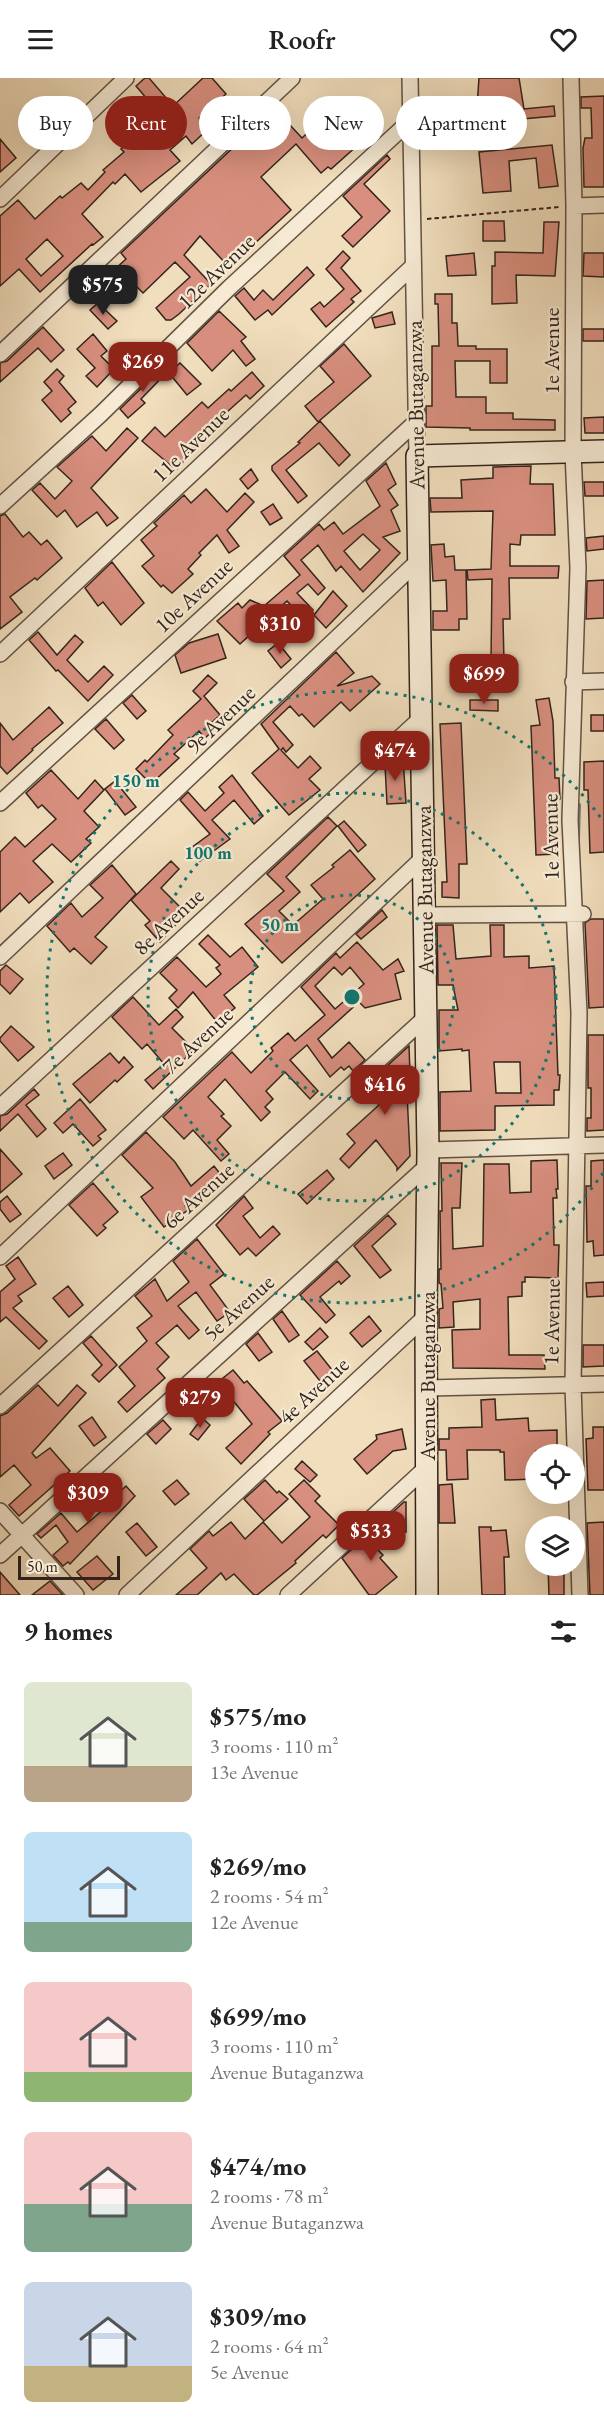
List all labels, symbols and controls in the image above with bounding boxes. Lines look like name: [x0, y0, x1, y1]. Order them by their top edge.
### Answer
text: Roofr: [269, 22, 335, 57]
icon: menu: [24, 23, 57, 56]
icon: heart: [547, 23, 580, 56]
chip: Buy: [18, 96, 93, 150]
chip: Rent: [105, 96, 187, 150]
chip: Filters: [199, 96, 291, 150]
chip: New: [303, 96, 384, 150]
chip: Apartment: [396, 96, 527, 150]
street label: 12e Avenue: [171, 227, 262, 316]
pin: $575: [67, 265, 139, 316]
text: $575: [83, 271, 123, 297]
street label: 1e Avenue: [537, 307, 566, 394]
street label: Avenue Butaganzwa: [400, 320, 431, 491]
pin: $269: [107, 342, 179, 393]
text: $269: [123, 348, 163, 374]
street label: 11e Avenue: [145, 400, 236, 489]
street label: 10e Avenue: [148, 551, 239, 639]
pin: $310: [244, 604, 316, 655]
text: $310: [260, 610, 300, 636]
pin: $699: [448, 654, 520, 705]
text: $699: [464, 660, 504, 686]
street label: 9e Avenue: [179, 679, 262, 760]
pin: $474: [359, 731, 431, 782]
text: $474: [375, 737, 415, 763]
text: 150 m: [112, 769, 160, 792]
street label: 1e Avenue: [535, 793, 566, 881]
street label: Avenue Butaganzwa: [409, 805, 440, 976]
text: 100 m: [184, 841, 232, 864]
street label: 8e Avenue: [127, 881, 210, 962]
text: 50 m: [261, 913, 299, 936]
centre of rings: [342, 987, 362, 1007]
street label: 7e Avenue: [156, 1000, 239, 1081]
pin: $416: [349, 1065, 421, 1116]
text: $416: [365, 1071, 405, 1097]
street label: 6e Avenue: [156, 1155, 241, 1235]
street label: 5e Avenue: [196, 1267, 281, 1347]
street label: 1e Avenue: [536, 1278, 567, 1366]
street label: Avenue Butaganzwa: [413, 1291, 442, 1462]
street label: 4e Avenue: [272, 1350, 355, 1431]
pin: $279: [164, 1378, 236, 1429]
text: $279: [180, 1384, 220, 1410]
map controls: [525, 1444, 585, 1576]
button: locate: [525, 1444, 585, 1504]
pin: $309: [52, 1473, 124, 1524]
text: $309: [68, 1479, 108, 1505]
pin: $533: [335, 1511, 407, 1562]
button: layers: [525, 1516, 585, 1576]
text: $533: [351, 1517, 391, 1543]
scale bar: [18, 1553, 120, 1580]
text: 50 m: [27, 1556, 58, 1577]
text: 9 homes: [24, 1614, 113, 1648]
icon: filters: [547, 1615, 580, 1648]
text: $575/mo: [210, 1699, 306, 1733]
icon: home: [72, 1706, 144, 1778]
text: 3 rooms · 110 m²: [210, 1733, 338, 1759]
text: 13e Avenue: [210, 1759, 298, 1785]
text: $269/mo: [210, 1849, 306, 1883]
icon: home: [72, 1856, 144, 1928]
text: 2 rooms · 54 m²: [210, 1883, 329, 1909]
text: 12e Avenue: [210, 1909, 298, 1935]
text: $699/mo: [210, 1999, 306, 2033]
icon: home: [72, 2006, 144, 2078]
text: 3 rooms · 110 m²: [210, 2033, 338, 2059]
text: Avenue Butaganzwa: [210, 2059, 364, 2085]
text: $474/mo: [210, 2149, 306, 2183]
icon: home: [72, 2156, 144, 2228]
text: 2 rooms · 78 m²: [210, 2183, 329, 2209]
text: Avenue Butaganzwa: [210, 2209, 364, 2235]
text: $309/mo: [210, 2299, 306, 2333]
icon: home: [72, 2306, 144, 2378]
text: 2 rooms · 64 m²: [210, 2333, 329, 2359]
text: 5e Avenue: [210, 2359, 289, 2385]

